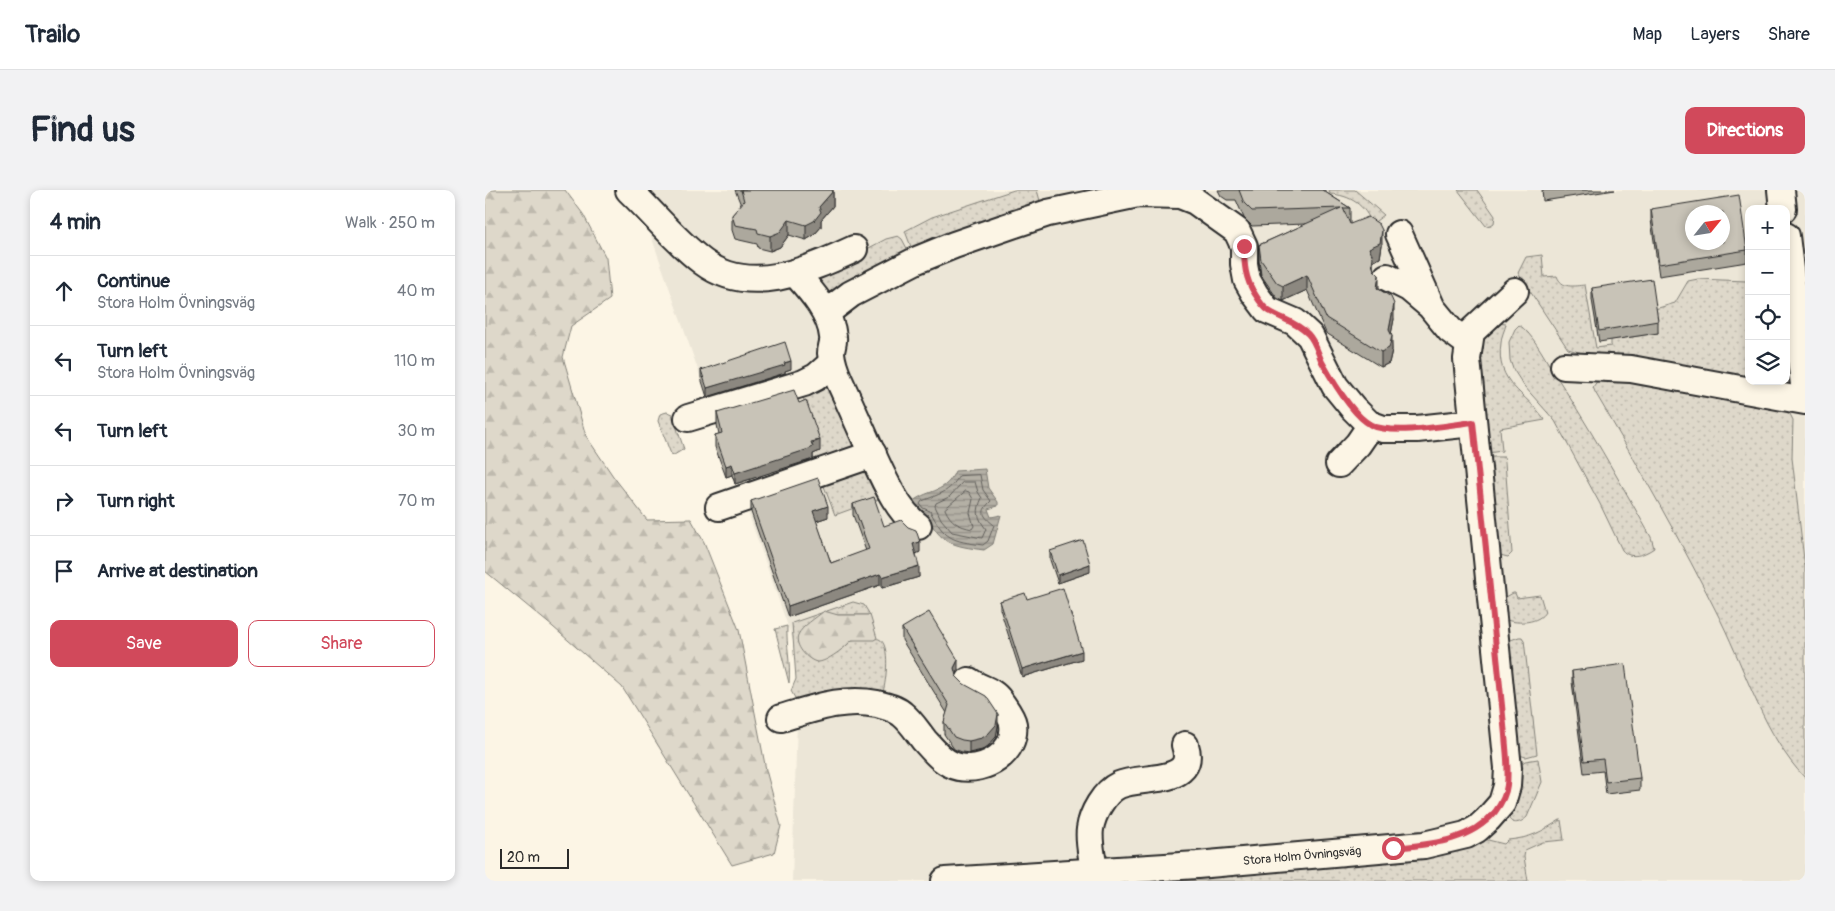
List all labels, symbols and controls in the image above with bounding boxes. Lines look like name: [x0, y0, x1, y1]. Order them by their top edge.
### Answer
text: Trailo: [25, 20, 80, 49]
text: Map: [1633, 23, 1662, 46]
text: Layers: [1690, 23, 1740, 46]
text: Share: [1768, 23, 1810, 46]
button: Directions: [1685, 107, 1805, 154]
text: Find us: [30, 108, 135, 152]
north arrow: [1685, 205, 1730, 250]
map controls: [1745, 205, 1790, 385]
button: +: [1745, 205, 1790, 250]
text: 4 min: [50, 209, 101, 236]
text: Walk · 250 m: [345, 213, 435, 233]
route end: [1233, 235, 1256, 258]
button: −: [1745, 250, 1790, 295]
text: Continue: [97, 269, 170, 293]
icon: ahead: [50, 277, 78, 305]
text: 40 m: [397, 281, 435, 301]
text: Stora Holm Övningsväg: [97, 293, 255, 313]
button: locate: [1745, 295, 1790, 340]
text: Turn left: [97, 339, 167, 363]
button: layers: [1745, 340, 1790, 385]
icon: left: [50, 347, 78, 375]
text: 110 m: [394, 351, 435, 371]
text: Stora Holm Övningsväg: [97, 363, 255, 383]
icon: left: [50, 417, 78, 445]
text: Turn left: [97, 419, 167, 443]
text: 30 m: [397, 421, 435, 441]
icon: right: [50, 487, 78, 515]
text: Turn right: [97, 489, 175, 513]
text: 70 m: [398, 491, 435, 511]
icon: arrive: [50, 557, 78, 585]
text: Arrive at destination: [97, 559, 258, 583]
button: Save: [50, 620, 238, 667]
button: Share: [248, 620, 435, 667]
route start: [1382, 837, 1405, 860]
street label: Stora Holm Övningsväg: [1242, 844, 1362, 869]
scale bar: [500, 846, 569, 869]
text: 20 m: [507, 849, 540, 866]

